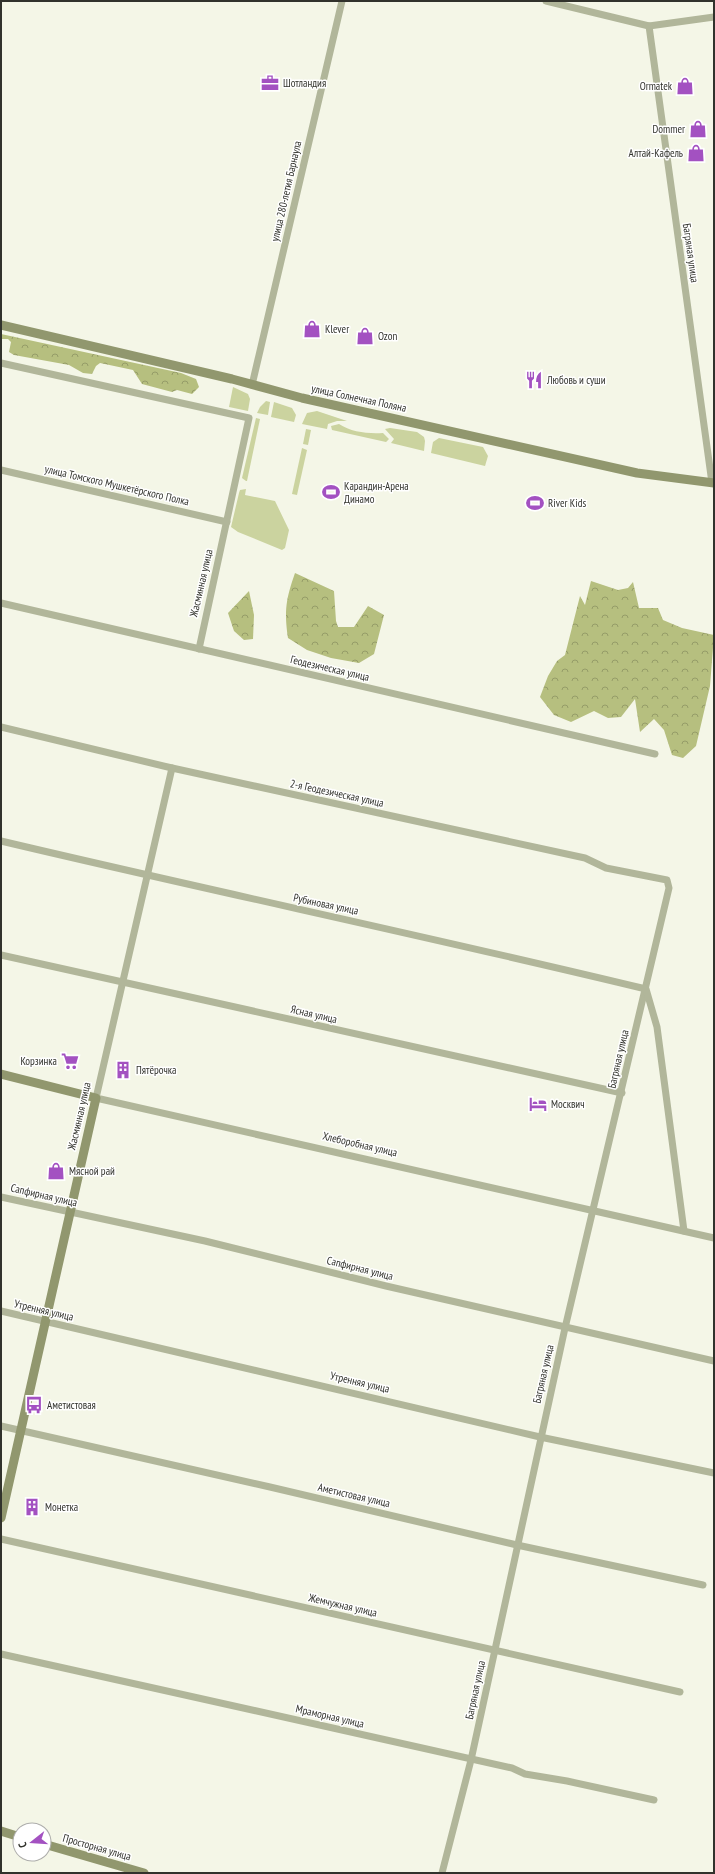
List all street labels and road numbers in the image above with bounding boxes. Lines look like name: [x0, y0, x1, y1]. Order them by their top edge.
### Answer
street label: улица 280-летия Барнаула: [268, 139, 304, 243]
street label: Багряная улица: [680, 222, 702, 284]
street label: улица Солнечная Поляна: [310, 381, 408, 415]
street label: улица Томского Мушкетёрского Полка: [43, 462, 191, 508]
street label: Жасминная улица: [186, 548, 216, 619]
street label: Геодезическая улица: [289, 652, 371, 684]
street label: 2-я Геодезическая улица: [289, 776, 385, 810]
street label: Рубиновая улица: [292, 890, 360, 918]
street label: Ясная улица: [289, 1002, 339, 1026]
street label: Багряная улица: [604, 1028, 632, 1090]
street label: Жасминная улица: [64, 1081, 94, 1152]
street label: Хлеборобная улица: [321, 1129, 399, 1159]
street label: Сапфирная улица: [9, 1181, 79, 1209]
street label: Сапфирная улица: [325, 1253, 395, 1283]
street label: Утренняя улица: [13, 1296, 75, 1324]
street label: Багряная улица: [529, 1343, 557, 1405]
street label: Утренняя улица: [329, 1368, 391, 1396]
street label: Аметистовая улица: [317, 1480, 391, 1510]
street label: Жемчужная улица: [306, 1590, 379, 1620]
street label: Багряная улица: [462, 1659, 488, 1721]
street label: Мраморная улица: [294, 1701, 366, 1731]
street label: Просторная улица: [61, 1831, 133, 1863]

